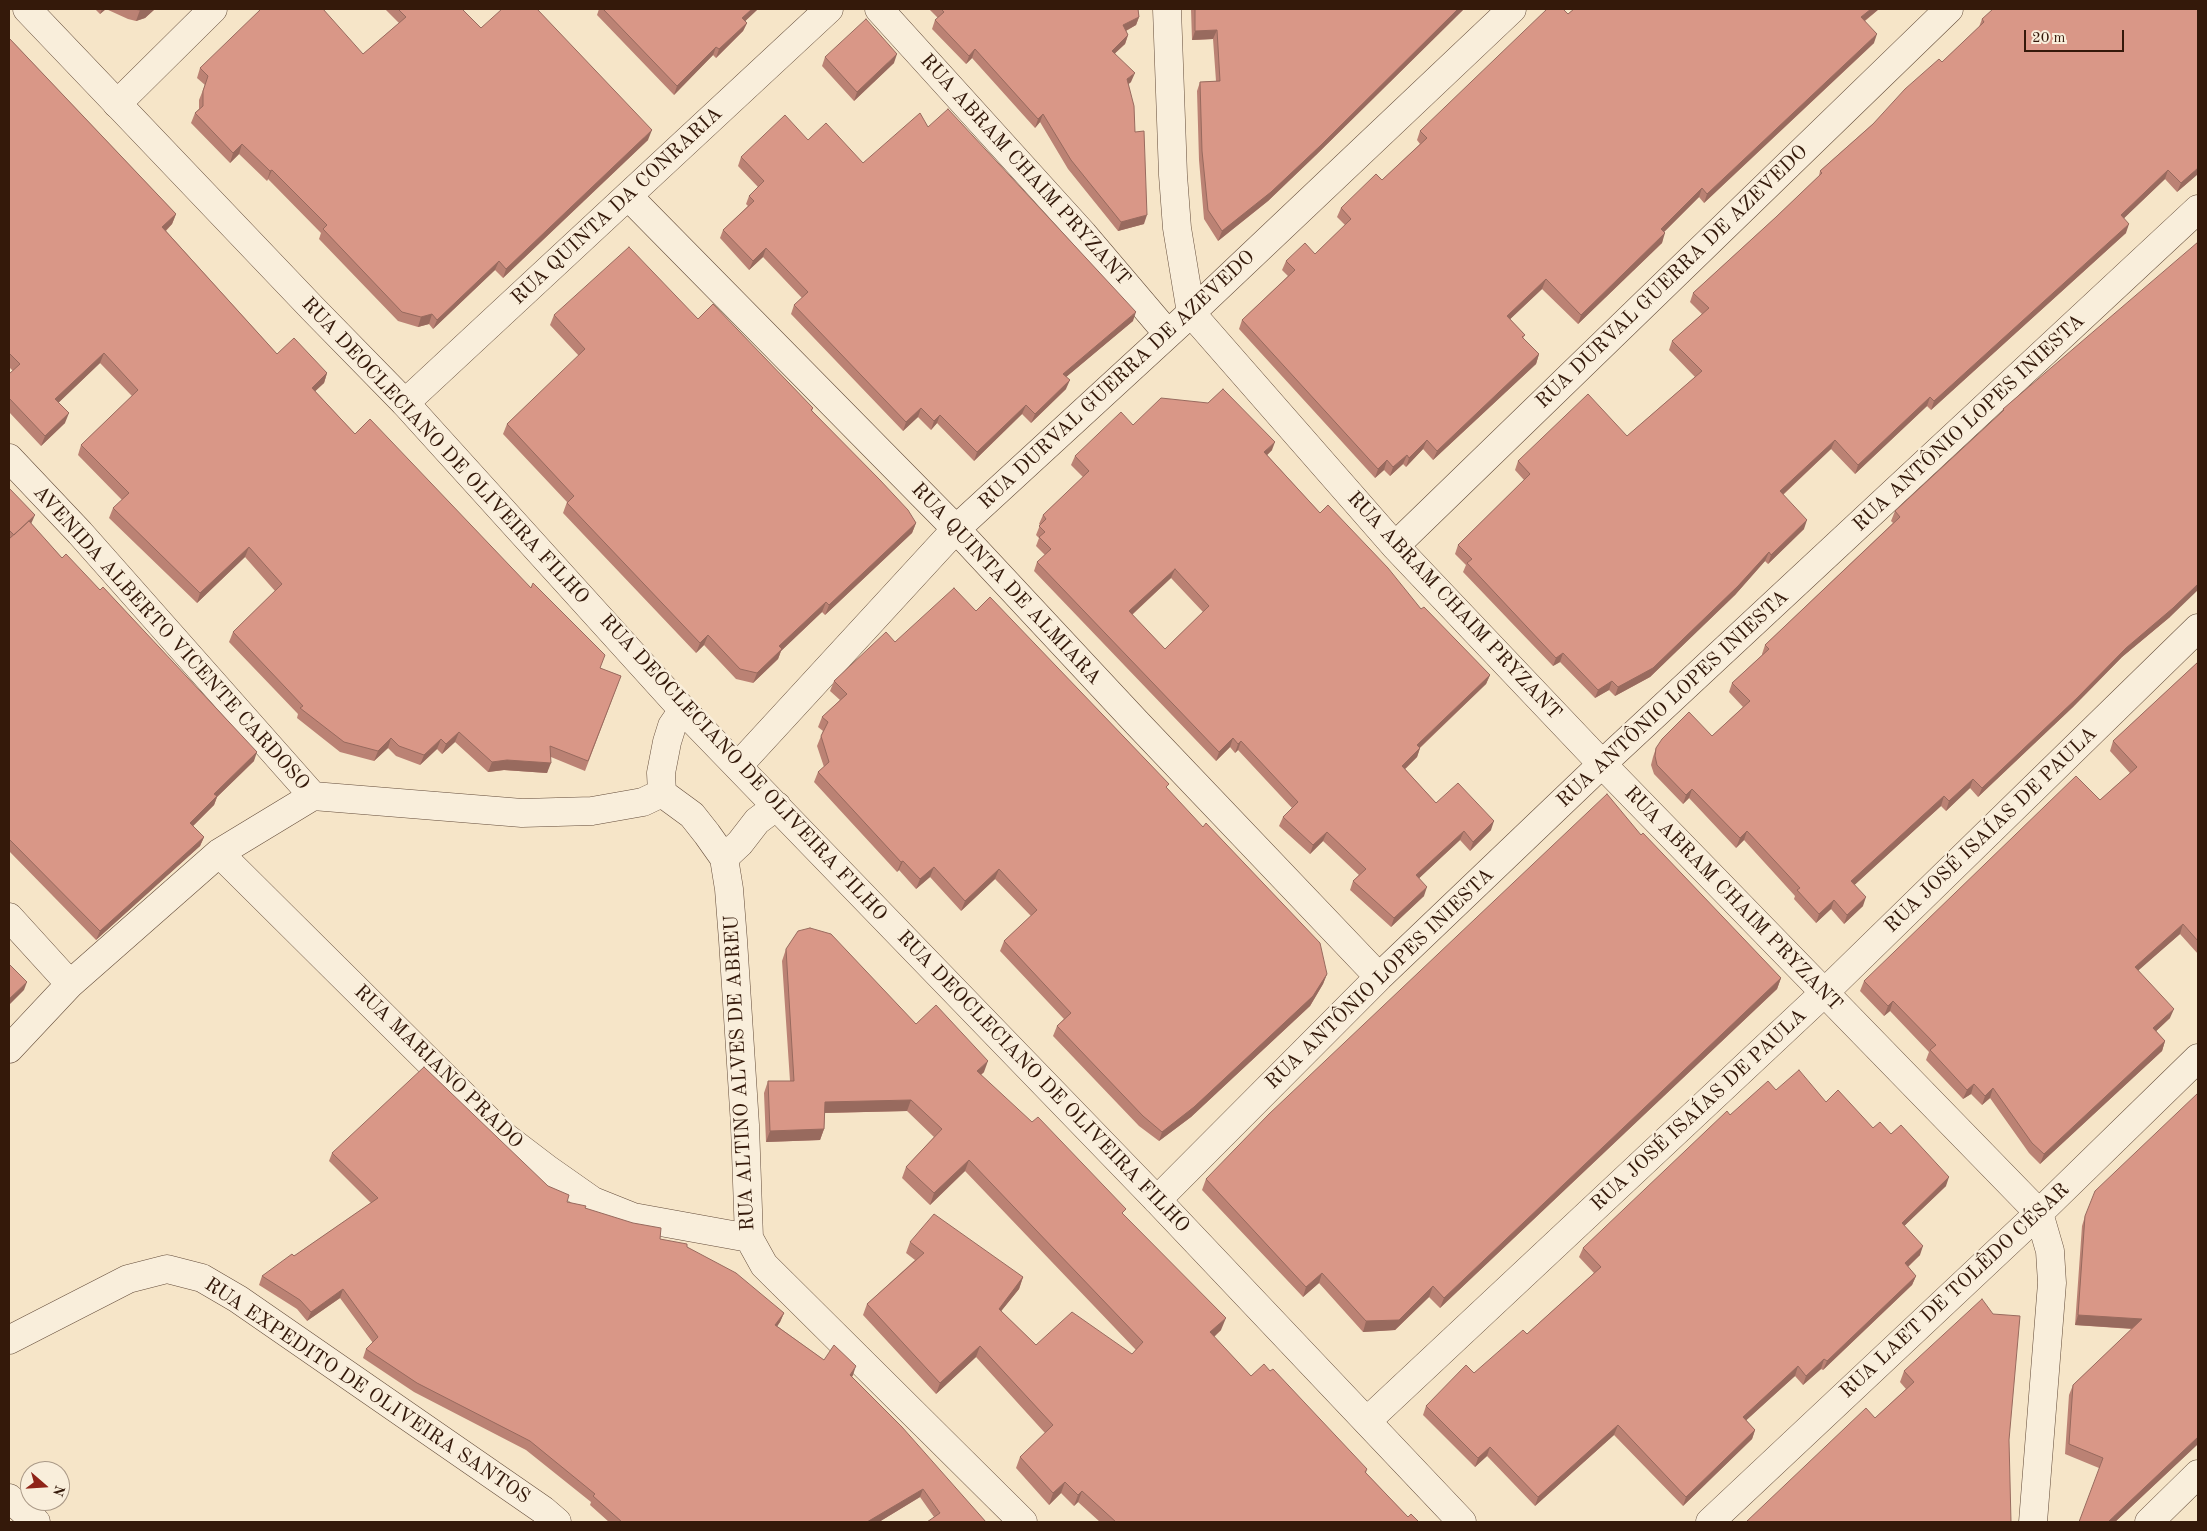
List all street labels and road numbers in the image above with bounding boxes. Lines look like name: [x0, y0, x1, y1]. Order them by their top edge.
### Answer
street label: RUA ABRAM CHAIM PRYZANT: [915, 49, 1135, 291]
street label: RUA QUINTA DA CONRARIA: [507, 102, 727, 310]
street label: RUA DURVAL GUERRA DE AZEVEDO: [1531, 140, 1813, 414]
street label: RUA DURVAL GUERRA DE AZEVEDO: [974, 245, 1260, 515]
street label: RUA DEOCLECIANO DE OLIVEIRA FILHO: [296, 293, 594, 609]
street label: RUA ANTÔNIO LOPES INIESTA: [1848, 309, 2090, 537]
street label: RUA QUINTA DE ALMIARA: [906, 478, 1106, 690]
street label: AVENIDA ALBERTO VICENTE CARDOSO: [28, 481, 314, 795]
street label: RUA ABRAM CHAIM PRYZANT: [1342, 487, 1566, 725]
street label: RUA ANTÔNIO LOPES INIESTA: [1552, 585, 1794, 813]
street label: RUA DEOCLECIANO DE OLIVEIRA FILHO: [594, 610, 892, 926]
street label: RUA JOSÉ ISAÍAS DE PAULA: [1880, 722, 2102, 938]
street label: RUA ABRAM CHAIM PRYZANT: [1619, 782, 1847, 1016]
street label: RUA ANTÔNIO LOPES INIESTA: [1261, 863, 1499, 1095]
street label: RUA ALTINO ALVES DE ABREU: [720, 914, 760, 1232]
street label: RUA DEOCLECIANO DE OLIVEIRA FILHO: [892, 926, 1194, 1238]
street label: RUA MARIANO PRADO: [349, 980, 527, 1154]
street label: RUA JOSÉ ISAÍAS DE PAULA: [1586, 1004, 1812, 1216]
street label: RUA LAET DE TOLÊDO CÉSAR: [1835, 1178, 2075, 1404]
street label: RUA EXPEDITO DE OLIVEIRA SANTOS: [200, 1273, 534, 1509]

